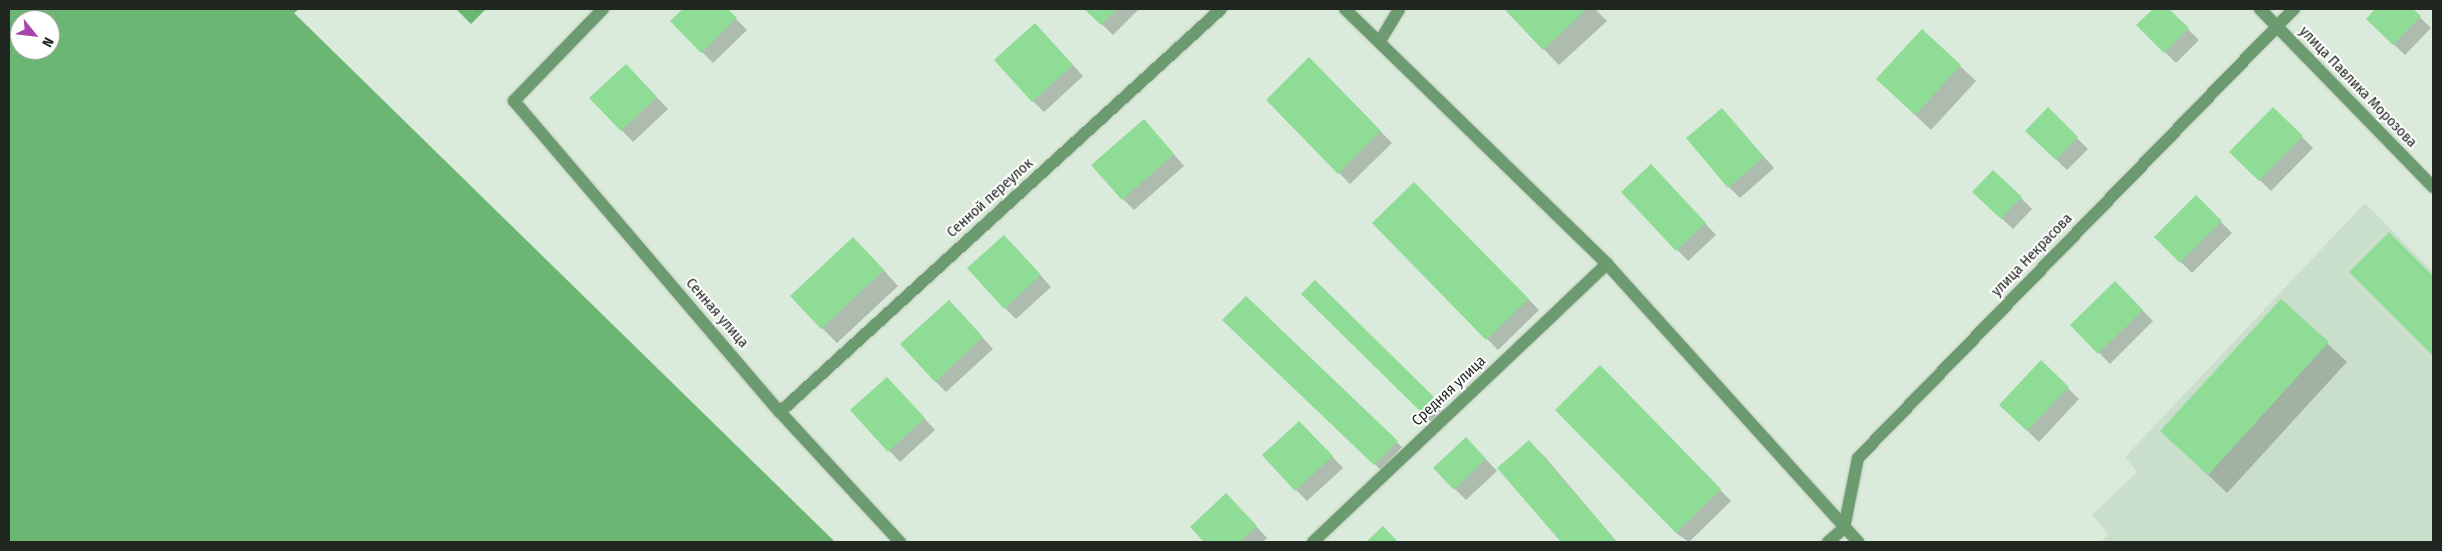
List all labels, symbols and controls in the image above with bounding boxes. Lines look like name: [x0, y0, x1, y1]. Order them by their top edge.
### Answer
north arrow: [10, 10, 60, 60]
street label: улица Павлика Морозова: [2295, 23, 2421, 151]
text: N: [38, 34, 57, 50]
street label: Сенной переулок: [943, 154, 1037, 242]
street label: улица Некрасова: [1988, 210, 2076, 300]
street label: Сенная улица: [682, 274, 752, 352]
street label: Средняя улица: [1408, 352, 1490, 430]

